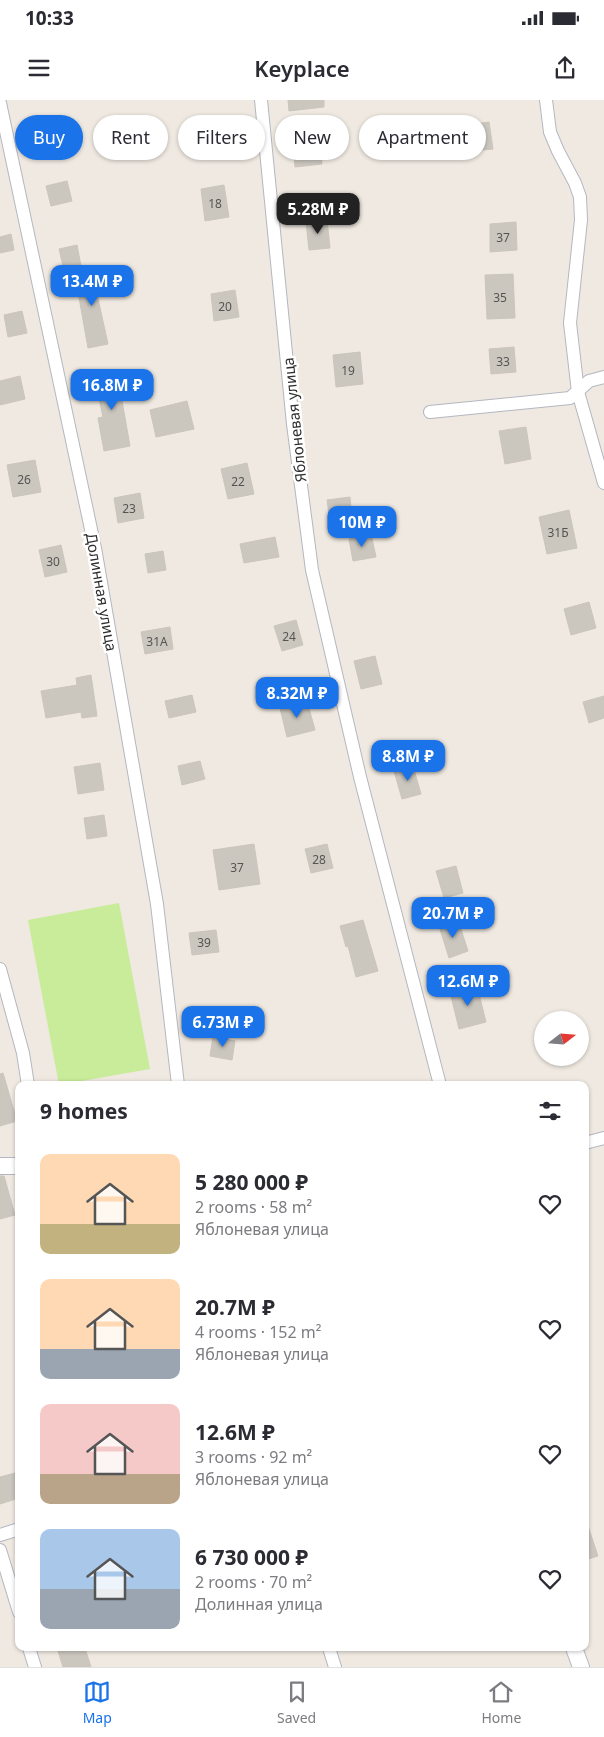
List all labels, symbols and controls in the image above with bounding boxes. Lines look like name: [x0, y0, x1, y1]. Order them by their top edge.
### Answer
text: 10:33: [25, 5, 74, 31]
text: Keyplace: [254, 53, 350, 83]
icon: menu: [25, 54, 53, 82]
icon: share: [551, 54, 579, 82]
chip: Buy: [15, 115, 83, 160]
chip: Rent: [93, 115, 168, 160]
chip: Filters: [178, 115, 265, 160]
chip: New: [275, 115, 349, 160]
chip: Apartment: [359, 115, 486, 160]
pin: 5.28M ₽: [272, 192, 364, 235]
house number: 18: [208, 195, 222, 212]
text: 5.28M ₽: [288, 198, 348, 220]
house number: 37: [496, 229, 510, 246]
pin: 13.4M ₽: [46, 264, 138, 307]
text: 13.4M ₽: [62, 270, 122, 292]
house number: 35: [493, 289, 507, 306]
house number: 20: [218, 298, 232, 315]
house number: 33: [496, 353, 510, 370]
street label: Яблоневая улица: [277, 356, 311, 484]
house number: 19: [341, 362, 355, 379]
pin: 16.8M ₽: [66, 368, 158, 411]
text: 16.8M ₽: [82, 374, 142, 396]
house number: 26: [17, 471, 31, 488]
house number: 22: [231, 473, 245, 490]
house number: 23: [122, 500, 136, 517]
pin: 10M ₽: [327, 506, 397, 548]
text: 10M ₽: [338, 511, 386, 533]
house number: 31Б: [547, 524, 569, 541]
street label: Долинная улица: [82, 531, 122, 653]
house number: 30: [46, 553, 60, 570]
house number: 24: [282, 628, 296, 645]
house number: 31А: [146, 633, 168, 650]
pin: 8.32M ₽: [251, 676, 343, 719]
text: 8.32M ₽: [267, 682, 327, 704]
pin: 8.8M ₽: [367, 740, 449, 782]
text: 8.8M ₽: [382, 745, 434, 767]
house number: 28: [312, 851, 326, 868]
house number: 37: [230, 859, 244, 876]
pin: 20.7M ₽: [407, 896, 499, 939]
text: 20.7M ₽: [423, 902, 483, 924]
house number: 39: [197, 934, 211, 951]
pin: 12.6M ₽: [422, 964, 514, 1007]
text: 12.6M ₽: [438, 970, 498, 992]
pin: 6.73M ₽: [177, 1006, 269, 1048]
text: 6.73M ₽: [193, 1011, 253, 1033]
north arrow: [534, 1011, 589, 1066]
map controls: [534, 1011, 589, 1066]
text: 9 homes: [40, 1097, 128, 1125]
icon: filters: [536, 1097, 564, 1125]
text: 5 280 000 ₽: [195, 1168, 308, 1196]
icon: home: [80, 1174, 140, 1234]
icon: heart: [536, 1190, 564, 1218]
text: 2 rooms · 58 m²: [195, 1196, 312, 1218]
text: Яблоневая улица: [195, 1218, 329, 1240]
text: 20.7M ₽: [195, 1293, 275, 1321]
icon: home: [80, 1299, 140, 1359]
icon: heart: [536, 1315, 564, 1343]
text: 4 rooms · 152 m²: [195, 1321, 321, 1343]
text: Яблоневая улица: [195, 1343, 329, 1365]
text: 12.6M ₽: [195, 1418, 275, 1446]
icon: home: [80, 1424, 140, 1484]
icon: heart: [536, 1440, 564, 1468]
text: 3 rooms · 92 m²: [195, 1446, 312, 1468]
text: Яблоневая улица: [195, 1468, 329, 1490]
text: 6 730 000 ₽: [195, 1543, 308, 1571]
icon: home: [80, 1549, 140, 1609]
icon: heart: [536, 1565, 564, 1593]
text: 2 rooms · 70 m²: [195, 1571, 312, 1593]
text: Долинная улица: [195, 1593, 323, 1615]
tab: Map: [83, 1678, 112, 1727]
tab: Saved: [277, 1678, 316, 1727]
tab: Home: [482, 1678, 521, 1727]

